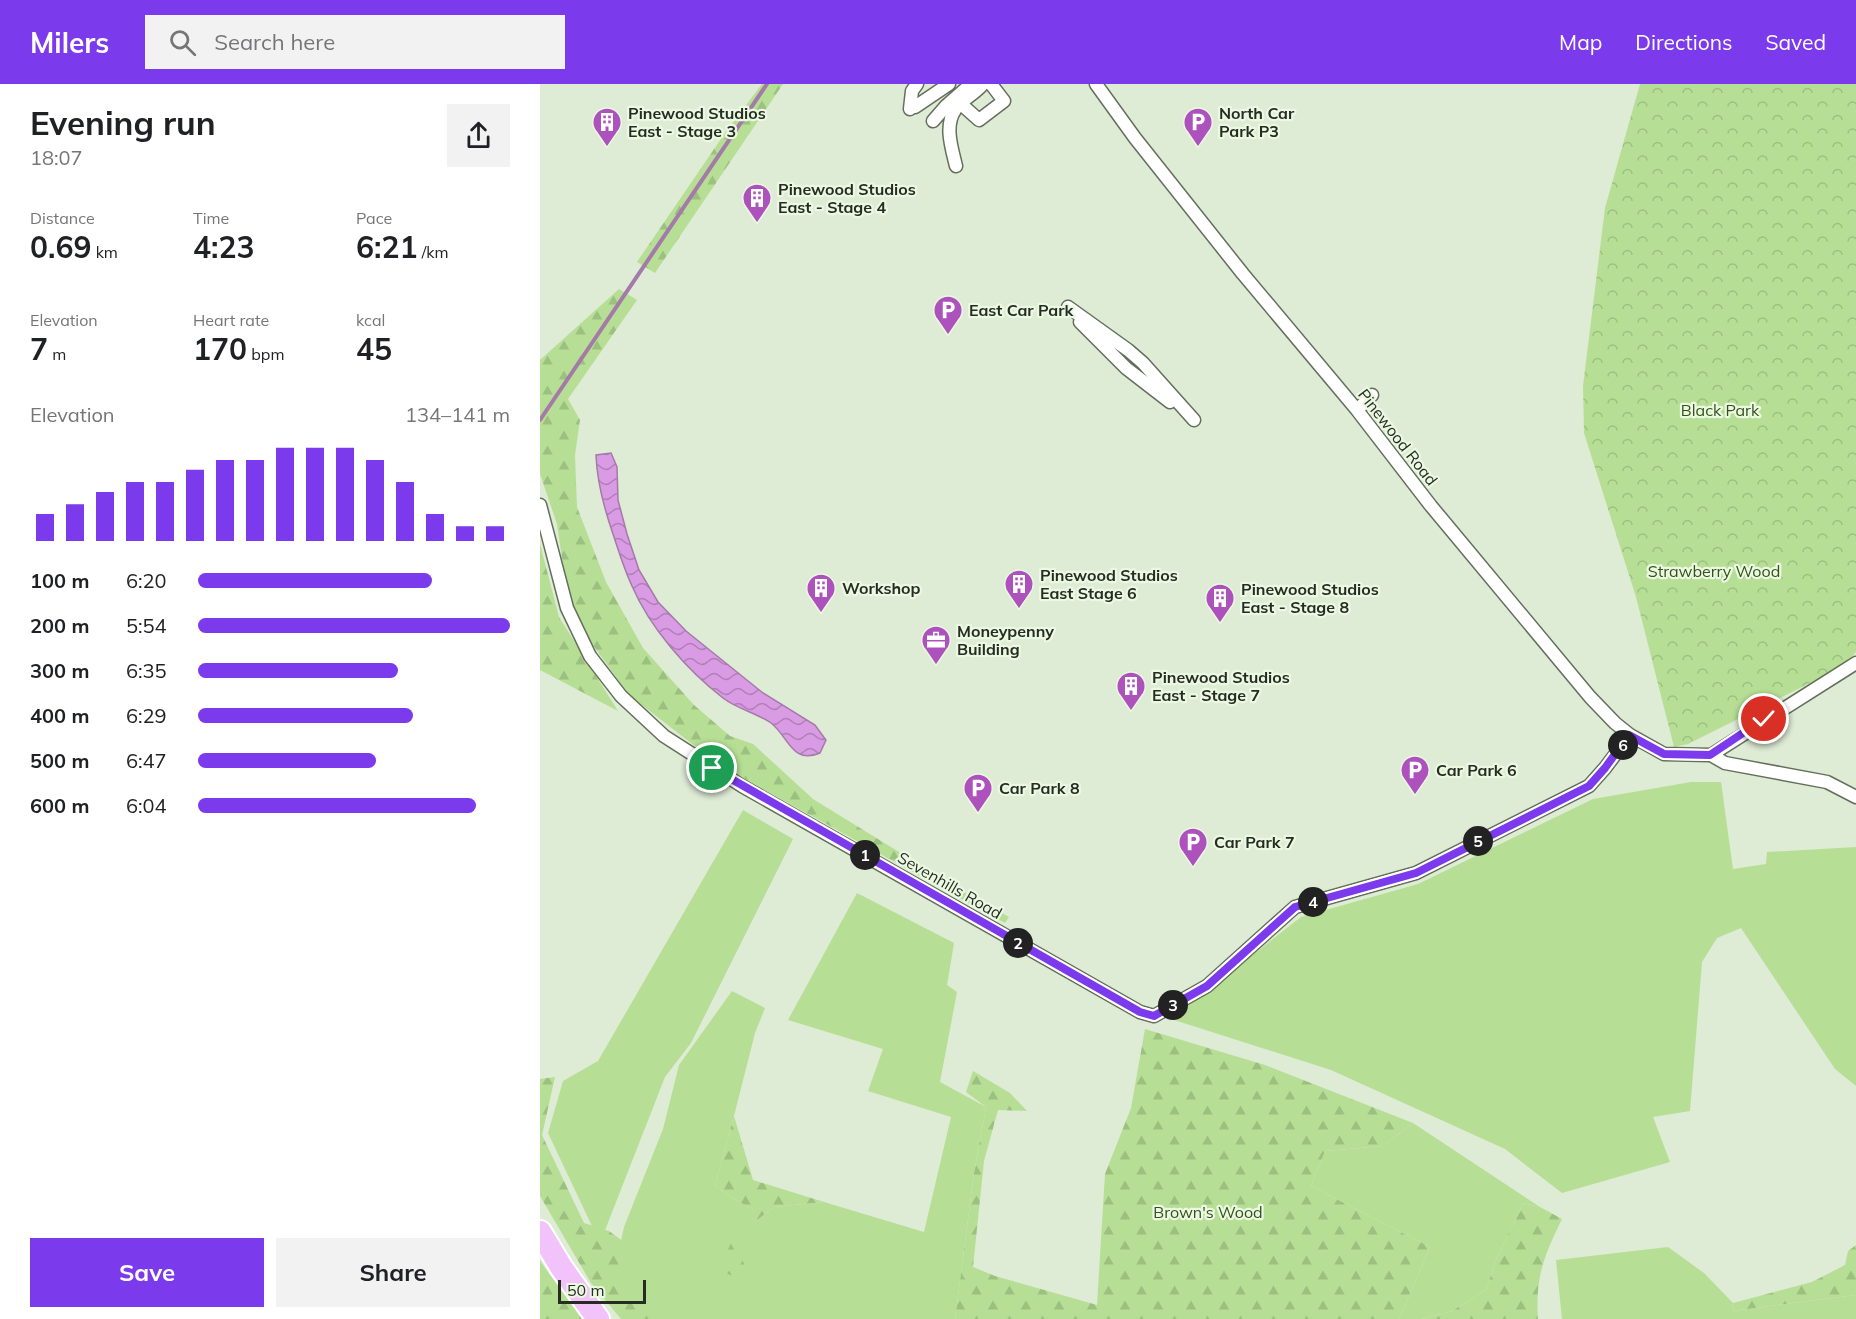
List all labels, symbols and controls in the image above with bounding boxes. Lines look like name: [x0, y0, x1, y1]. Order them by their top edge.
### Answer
search box: [145, 15, 565, 69]
text: Milers: [30, 25, 109, 60]
icon: search: [166, 26, 199, 59]
text: Search here: [214, 28, 335, 56]
text: Map: [1559, 29, 1602, 55]
text: Directions: [1635, 29, 1732, 55]
text: Saved: [1765, 29, 1826, 55]
text: Evening run: [30, 102, 216, 143]
place label: Pinewood Studios East - Stage 3: [628, 103, 766, 141]
place label: North Car Park P3: [1219, 103, 1295, 141]
button: share: [447, 104, 510, 167]
building icon: Pinewood Studios East - Stage 3: [591, 106, 623, 148]
parking icon: North Car Park P3: [1182, 106, 1214, 148]
text: 18:07: [30, 145, 83, 170]
place label: Pinewood Studios East - Stage 4: [778, 179, 916, 217]
building icon: Pinewood Studios East - Stage 4: [741, 182, 773, 224]
text: Distance: [30, 208, 95, 228]
text: Time: [193, 208, 229, 228]
text: Pace: [356, 208, 392, 228]
text: 0.69: [30, 228, 91, 266]
text: 4:23: [193, 228, 254, 266]
text: 6:21: [356, 228, 417, 266]
text: km: [91, 242, 118, 262]
text: /km: [417, 242, 448, 262]
parking icon: East Car Park: [932, 294, 964, 336]
place label: East Car Park: [969, 300, 1075, 320]
text: Elevation: [30, 310, 98, 330]
text: Heart rate: [193, 310, 269, 330]
text: kcal: [356, 310, 385, 330]
text: 7: [30, 330, 48, 368]
text: 170: [193, 330, 247, 368]
text: 45: [356, 330, 392, 368]
text: m: [48, 344, 66, 364]
text: bpm: [247, 344, 284, 364]
street label: Pinewood Road: [1354, 385, 1442, 489]
park label: Black Park: [1681, 400, 1760, 420]
text: Elevation: [30, 402, 115, 427]
text: 134–141 m: [405, 402, 510, 427]
park label: Strawberry Wood: [1648, 561, 1780, 581]
place label: Pinewood Studios East Stage 6: [1040, 565, 1178, 603]
text: 100 m: [30, 568, 89, 593]
text: 6:20: [126, 568, 167, 593]
building icon: Pinewood Studios East Stage 6: [1003, 568, 1035, 610]
building icon: Workshop: [805, 572, 837, 614]
place label: Workshop: [842, 578, 921, 598]
place label: Pinewood Studios East - Stage 8: [1241, 579, 1379, 617]
building icon: Pinewood Studios East - Stage 8: [1204, 582, 1236, 624]
text: 200 m: [30, 613, 89, 638]
text: 5:54: [126, 613, 167, 638]
place label: Moneypenny Building: [957, 621, 1054, 659]
office icon: Moneypenny Building: [920, 624, 952, 666]
text: 300 m: [30, 658, 89, 683]
text: 6:35: [126, 658, 167, 683]
place label: Pinewood Studios East - Stage 7: [1152, 667, 1290, 705]
building icon: Pinewood Studios East - Stage 7: [1115, 670, 1147, 712]
pin: [1738, 693, 1789, 744]
icon: check: [1747, 702, 1780, 735]
text: 400 m: [30, 703, 89, 728]
text: 6:29: [126, 703, 167, 728]
pin: 6: [1608, 730, 1638, 760]
text: 6: [1618, 735, 1628, 755]
pin: [686, 742, 737, 793]
text: 500 m: [30, 748, 89, 773]
text: 6:47: [126, 748, 167, 773]
icon: arrive: [695, 751, 728, 784]
parking icon: Car Park 6: [1399, 754, 1431, 796]
place label: Car Park 6: [1436, 760, 1517, 780]
parking icon: Car Park 8: [962, 772, 994, 814]
place label: Car Park 8: [999, 778, 1080, 798]
text: 600 m: [30, 793, 89, 818]
text: 6:04: [126, 793, 167, 818]
parking icon: Car Park 7: [1177, 826, 1209, 868]
pin: 5: [1463, 826, 1493, 856]
text: 5: [1473, 831, 1483, 851]
place label: Car Park 7: [1214, 832, 1295, 852]
pin: 1: [850, 840, 880, 870]
text: 1: [860, 845, 870, 865]
street label: Sevenhills Road: [894, 847, 1006, 923]
pin: 4: [1298, 887, 1328, 917]
text: 4: [1308, 892, 1318, 912]
pin: 2: [1003, 928, 1033, 958]
text: 2: [1013, 933, 1023, 953]
pin: 3: [1158, 990, 1188, 1020]
text: 3: [1168, 995, 1178, 1015]
park label: Brown's Wood: [1153, 1202, 1263, 1222]
button: Save: [30, 1238, 264, 1307]
button: Share: [276, 1238, 510, 1307]
scale bar: [558, 1277, 646, 1304]
text: 50 m: [567, 1280, 604, 1300]

